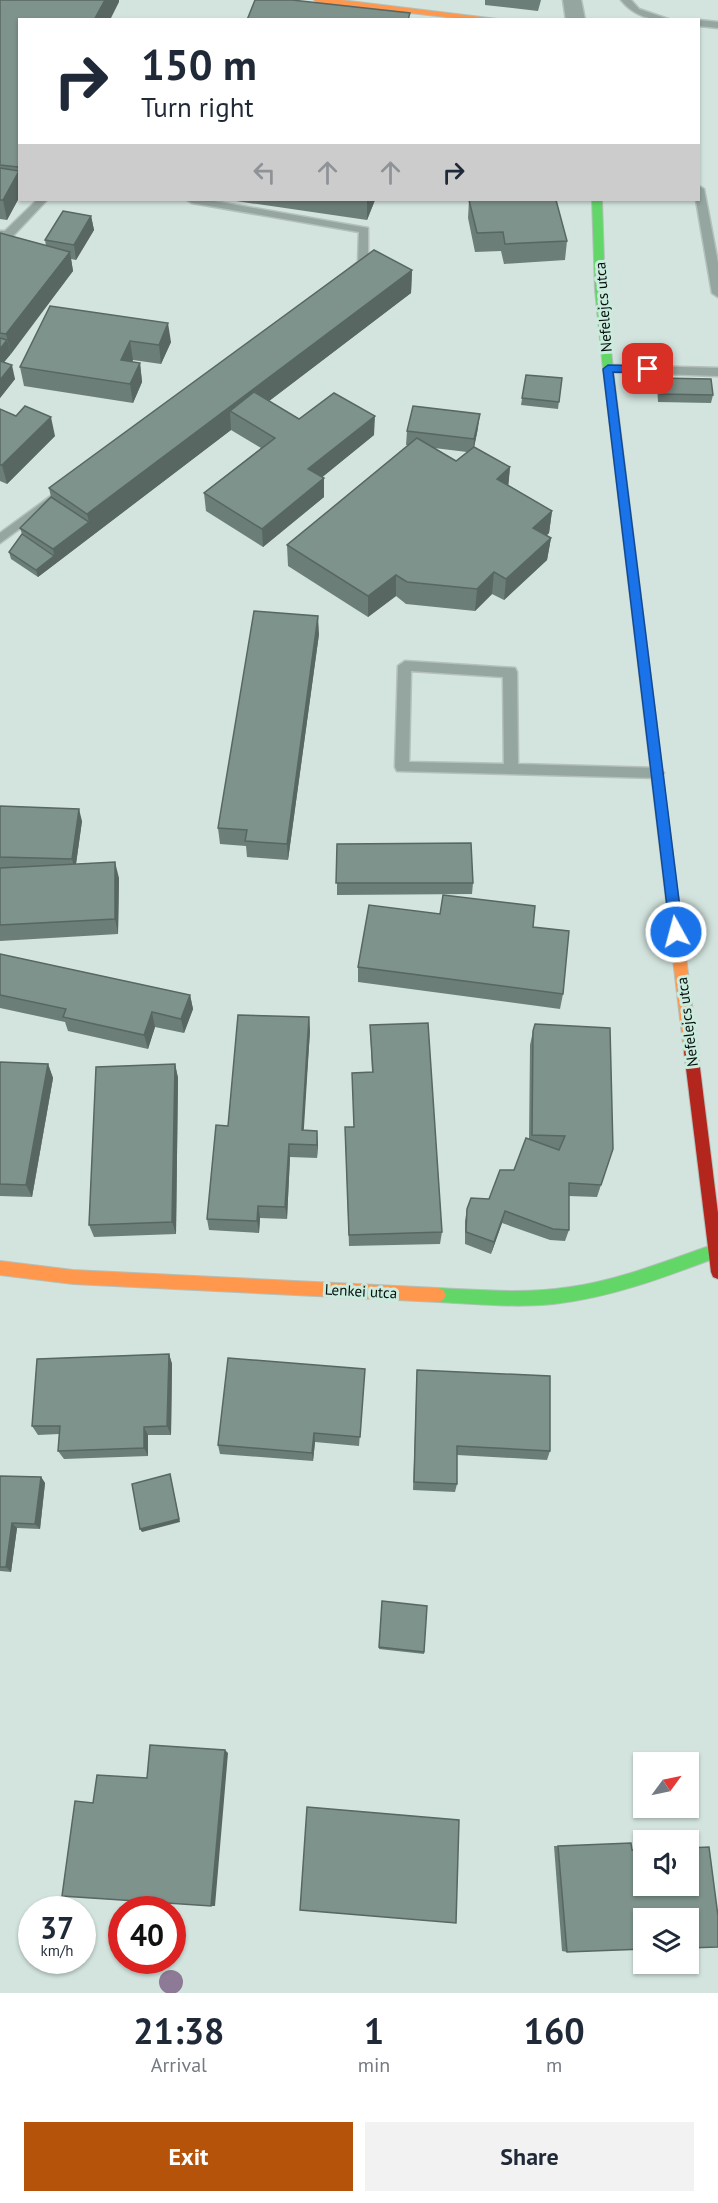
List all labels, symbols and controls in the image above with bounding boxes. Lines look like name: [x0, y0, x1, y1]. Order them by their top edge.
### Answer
text: 150 m: [141, 37, 257, 92]
icon: right: [42, 42, 120, 120]
text: Turn right: [141, 90, 254, 124]
icon: left: [248, 156, 281, 189]
icon: ahead: [311, 156, 344, 189]
icon: ahead: [374, 156, 407, 189]
icon: right: [437, 156, 470, 189]
street label: Nefelejcs utca: [590, 261, 616, 353]
pin: [622, 343, 673, 394]
icon: arrive: [631, 352, 664, 385]
position arrow: [644, 900, 708, 964]
street label: Nefelejcs utca: [672, 976, 702, 1068]
street label: Lenkei utca: [324, 1280, 398, 1302]
north arrow: [633, 1752, 699, 1818]
map controls: [633, 1752, 699, 1974]
button: sound: [633, 1830, 699, 1896]
speed limit sign: 40: [108, 1896, 186, 1974]
text: 37: [40, 1908, 74, 1947]
button: layers: [633, 1908, 699, 1974]
text: km/h: [41, 1941, 73, 1960]
text: 21:38: [133, 2007, 225, 2054]
text: 1: [364, 2007, 384, 2054]
text: 160: [524, 2007, 585, 2054]
text: Arrival: [151, 2052, 207, 2078]
text: min: [358, 2052, 390, 2078]
text: m: [546, 2052, 562, 2078]
button: Exit: [24, 2122, 353, 2191]
button: Share: [365, 2122, 694, 2191]

